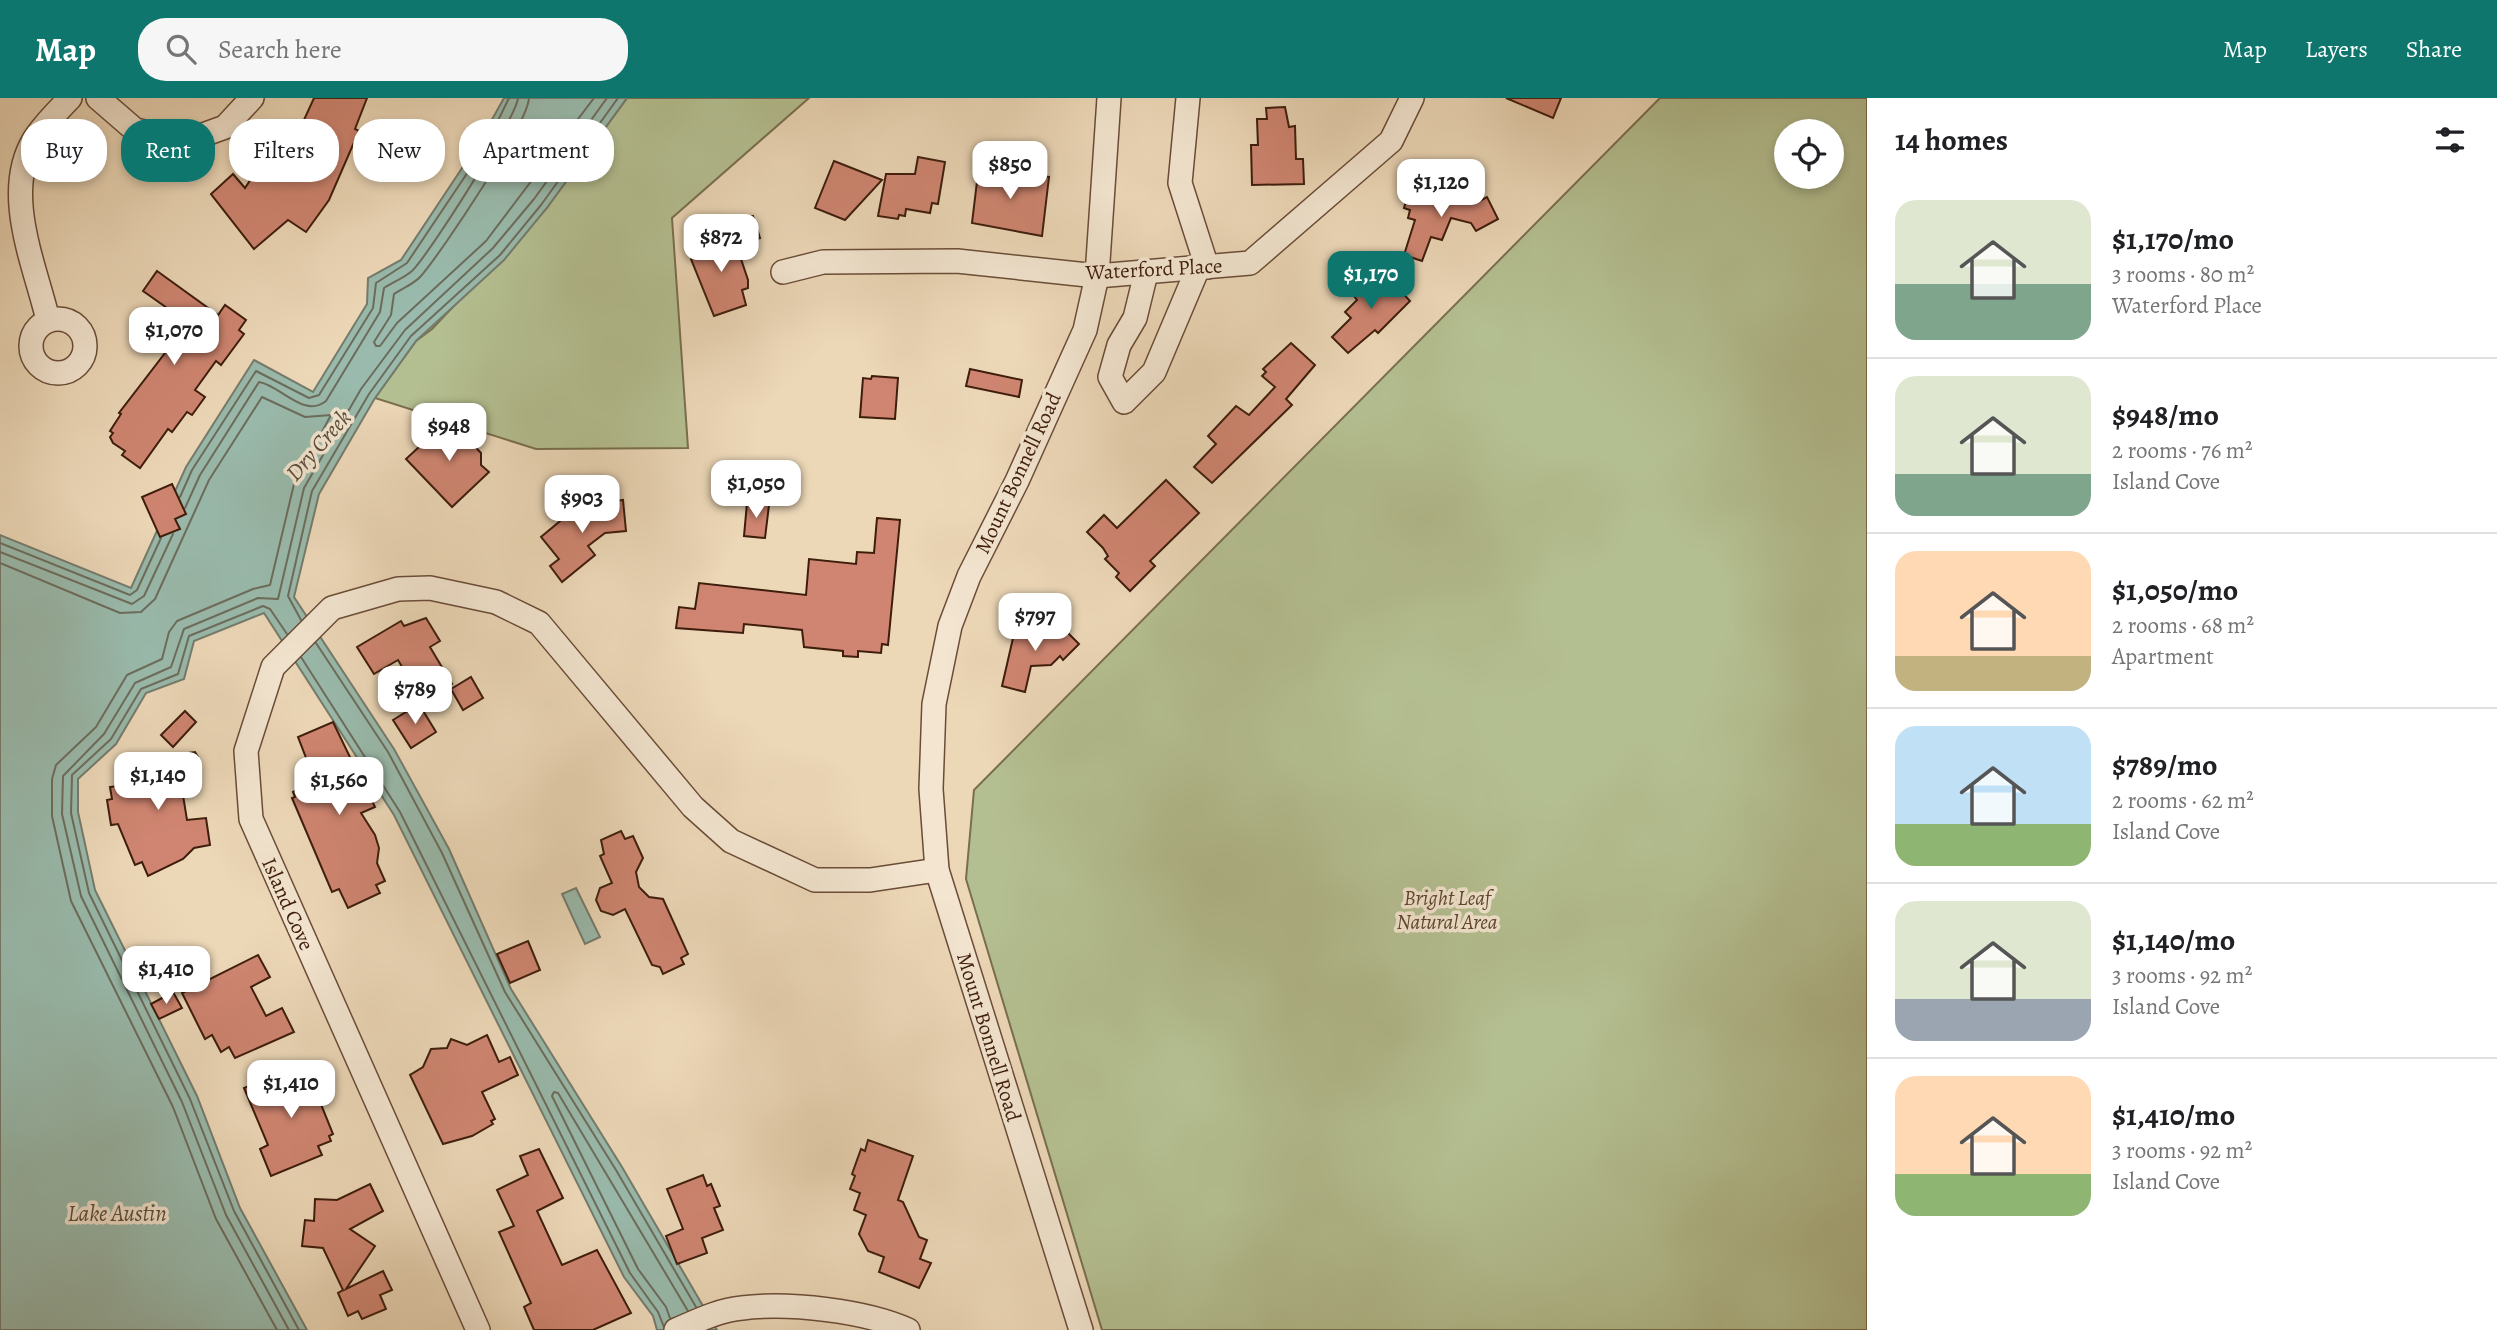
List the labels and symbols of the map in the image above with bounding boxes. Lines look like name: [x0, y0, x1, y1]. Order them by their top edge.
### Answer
pin: $850: [969, 141, 1051, 201]
pin: $1,120: [1384, 159, 1498, 219]
pin: $872: [680, 214, 762, 274]
street label: Waterford Place: [1084, 251, 1223, 287]
pin: $1,170: [1314, 252, 1428, 311]
pin: $1,070: [117, 308, 231, 367]
street label: Mount Bonnell Road: [968, 387, 1068, 558]
water label: Dry Creek: [279, 403, 358, 488]
pin: $948: [408, 404, 490, 463]
pin: $1,050: [699, 460, 813, 520]
pin: $903: [541, 476, 623, 535]
pin: $797: [994, 594, 1076, 653]
pin: $789: [374, 666, 456, 726]
pin: $1,140: [101, 752, 215, 812]
pin: $1,560: [282, 758, 396, 817]
street label: Island Cove: [255, 853, 321, 955]
park label: Bright Leaf Natural Area: [1396, 884, 1498, 936]
pin: $1,410: [109, 946, 223, 1006]
street label: Mount Bonnell Road: [950, 949, 1028, 1126]
pin: $1,410: [234, 1060, 348, 1120]
water label: Lake Austin: [67, 1198, 167, 1229]

